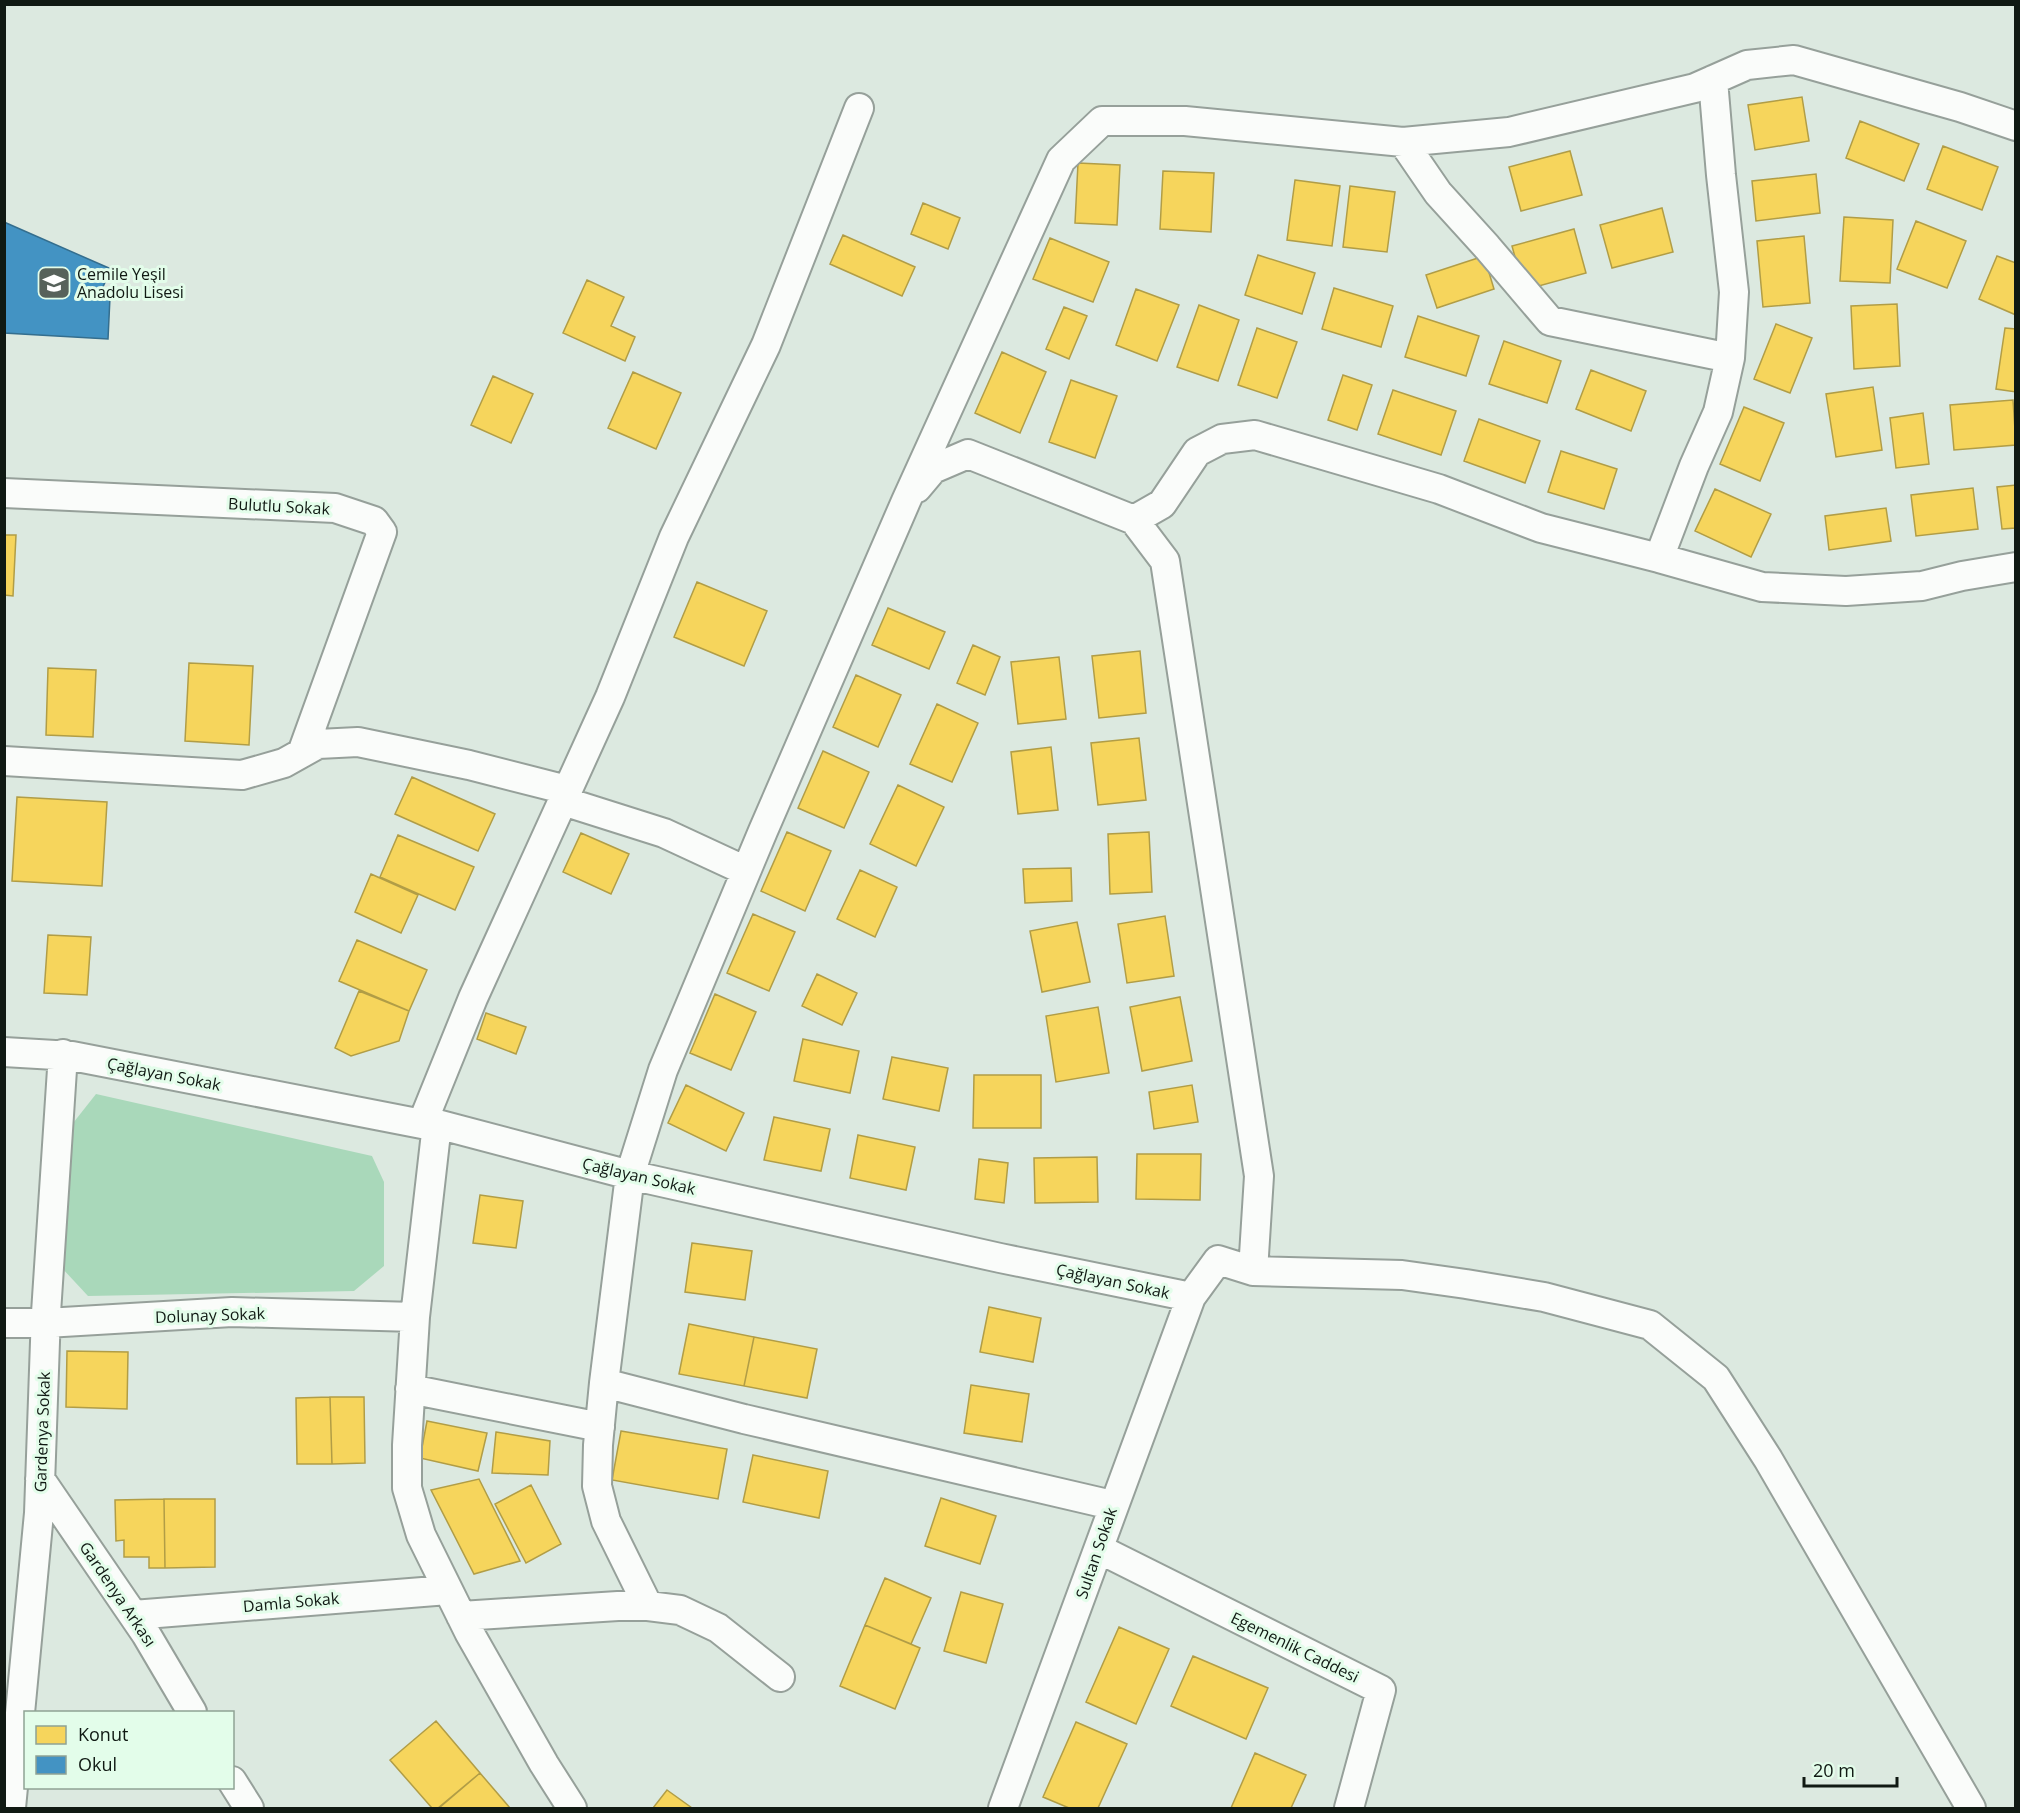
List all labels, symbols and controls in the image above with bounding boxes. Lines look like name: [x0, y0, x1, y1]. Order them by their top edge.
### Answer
place label: Cemile Yeşil Anadolu Lisesi: [77, 263, 184, 303]
school or university icon: Cemile Yeşil Anadolu Lisesi: [36, 265, 72, 301]
street label: Bulutlu Sokak: [228, 492, 331, 520]
street label: Çağlayan Sokak: [105, 1052, 223, 1096]
street label: Çağlayan Sokak: [580, 1152, 698, 1200]
street label: Çağlayan Sokak: [1054, 1258, 1172, 1304]
street label: Dolunay Sokak: [155, 1302, 266, 1328]
street label: Gardenya Sokak: [29, 1371, 55, 1493]
street label: Sultan Sokak: [1070, 1504, 1122, 1602]
street label: Gardenya Arkası: [75, 1537, 161, 1651]
street label: Damla Sokak: [242, 1587, 341, 1617]
street label: Egemenlik Caddesi: [1227, 1606, 1363, 1688]
legend: [24, 1711, 234, 1789]
text: Konut: [78, 1722, 128, 1746]
scale bar: [1804, 1750, 1897, 1788]
text: Okul: [78, 1752, 117, 1776]
text: 20 m: [1813, 1758, 1855, 1782]

